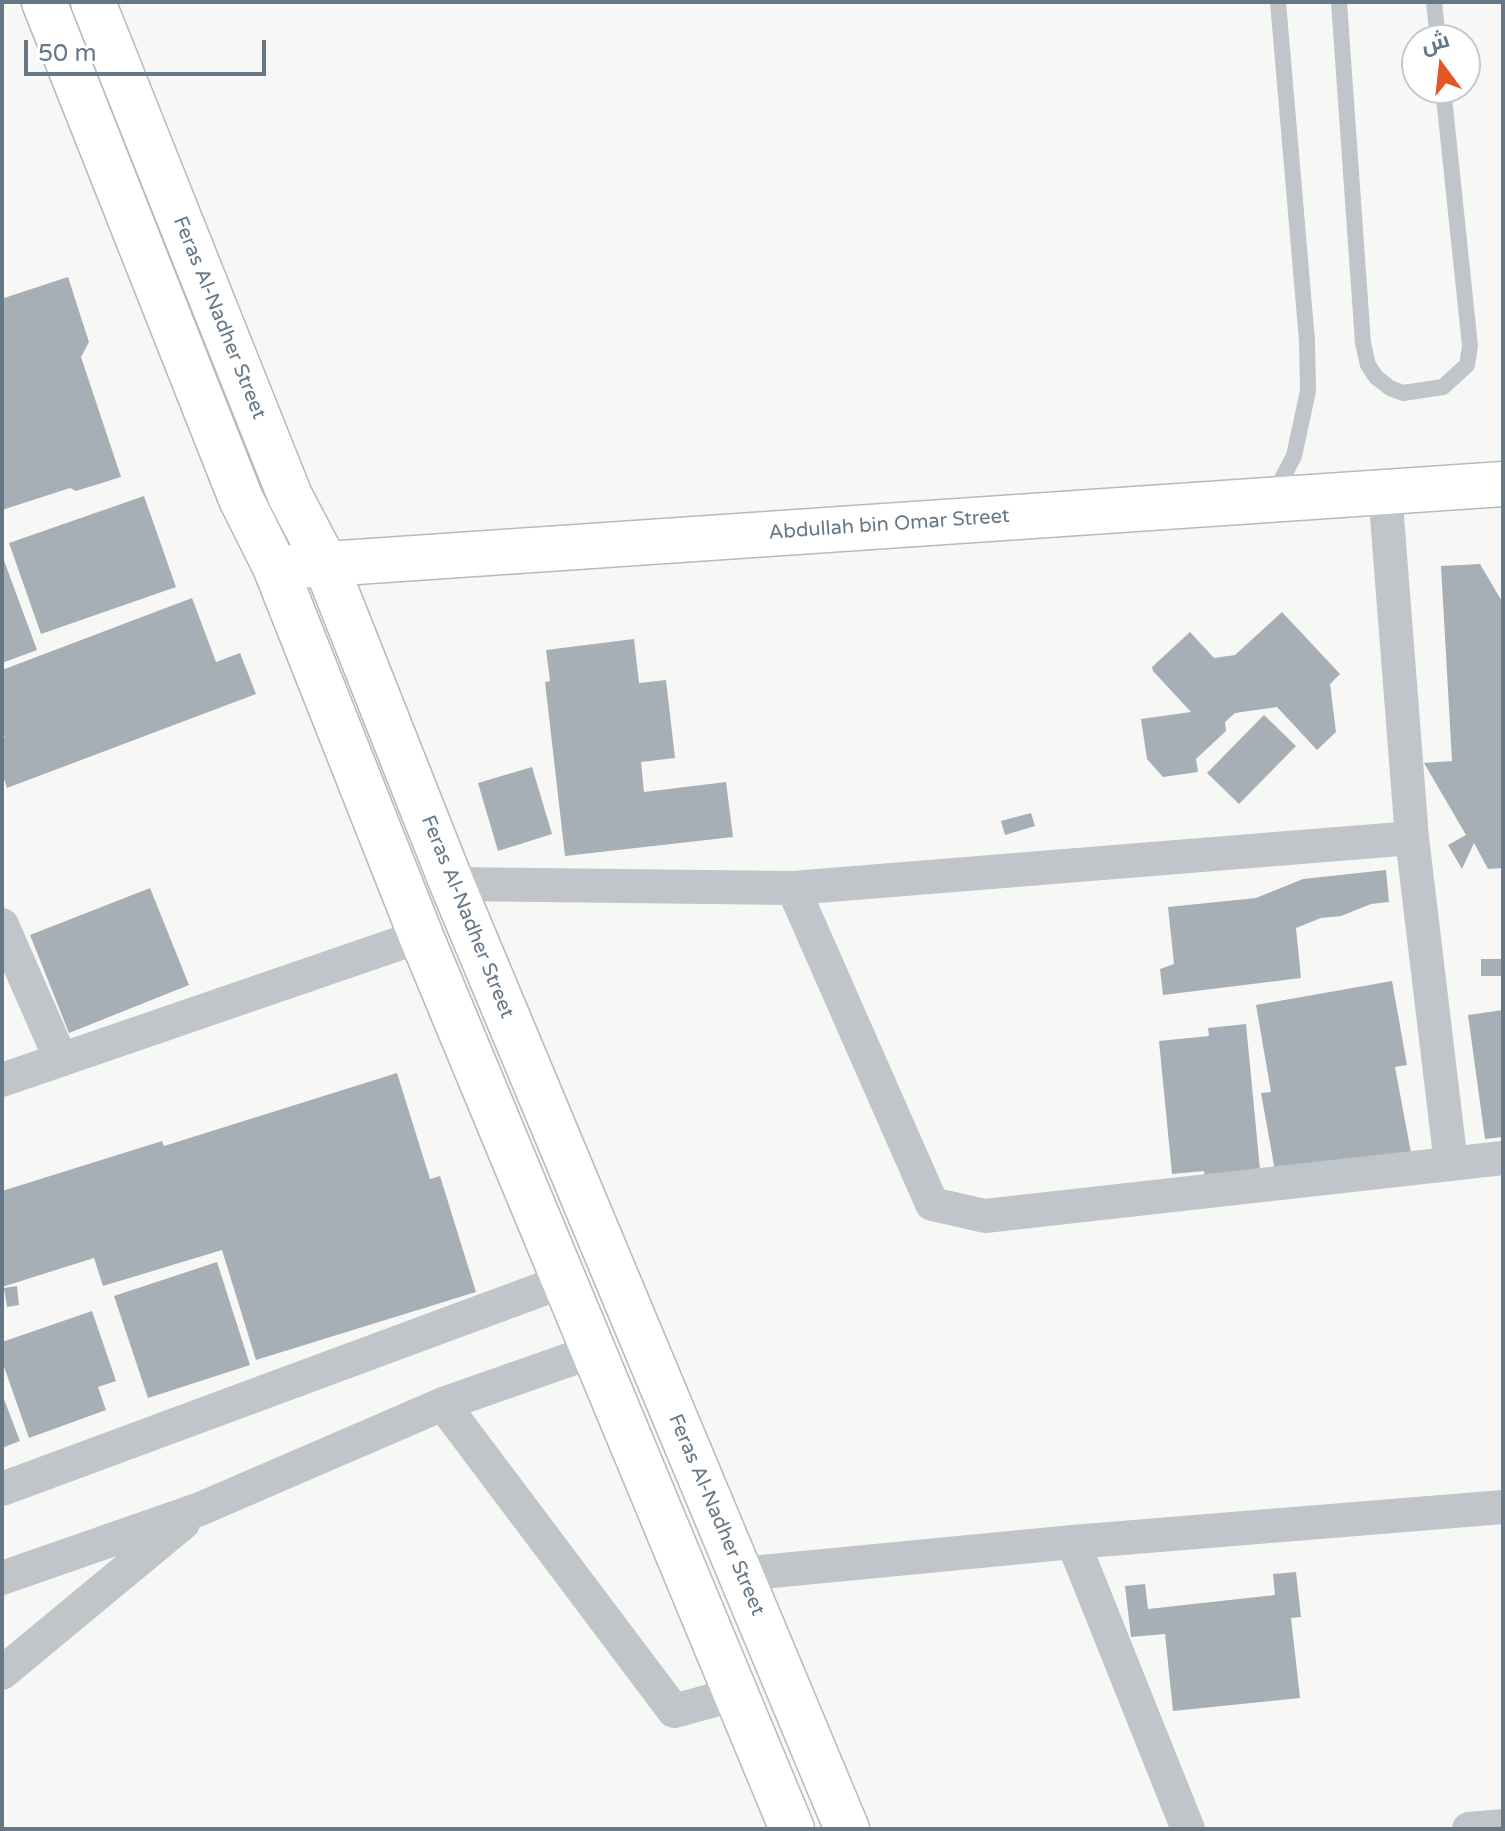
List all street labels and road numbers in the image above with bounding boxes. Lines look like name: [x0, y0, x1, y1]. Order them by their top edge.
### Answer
street label: Feras Al-Nadher Street: [167, 213, 271, 423]
street label: Abdullah bin Omar Street: [768, 505, 1010, 545]
street label: Feras Al-Nadher Street: [415, 812, 519, 1022]
street label: Feras Al-Nadher Street: [663, 1411, 769, 1619]

